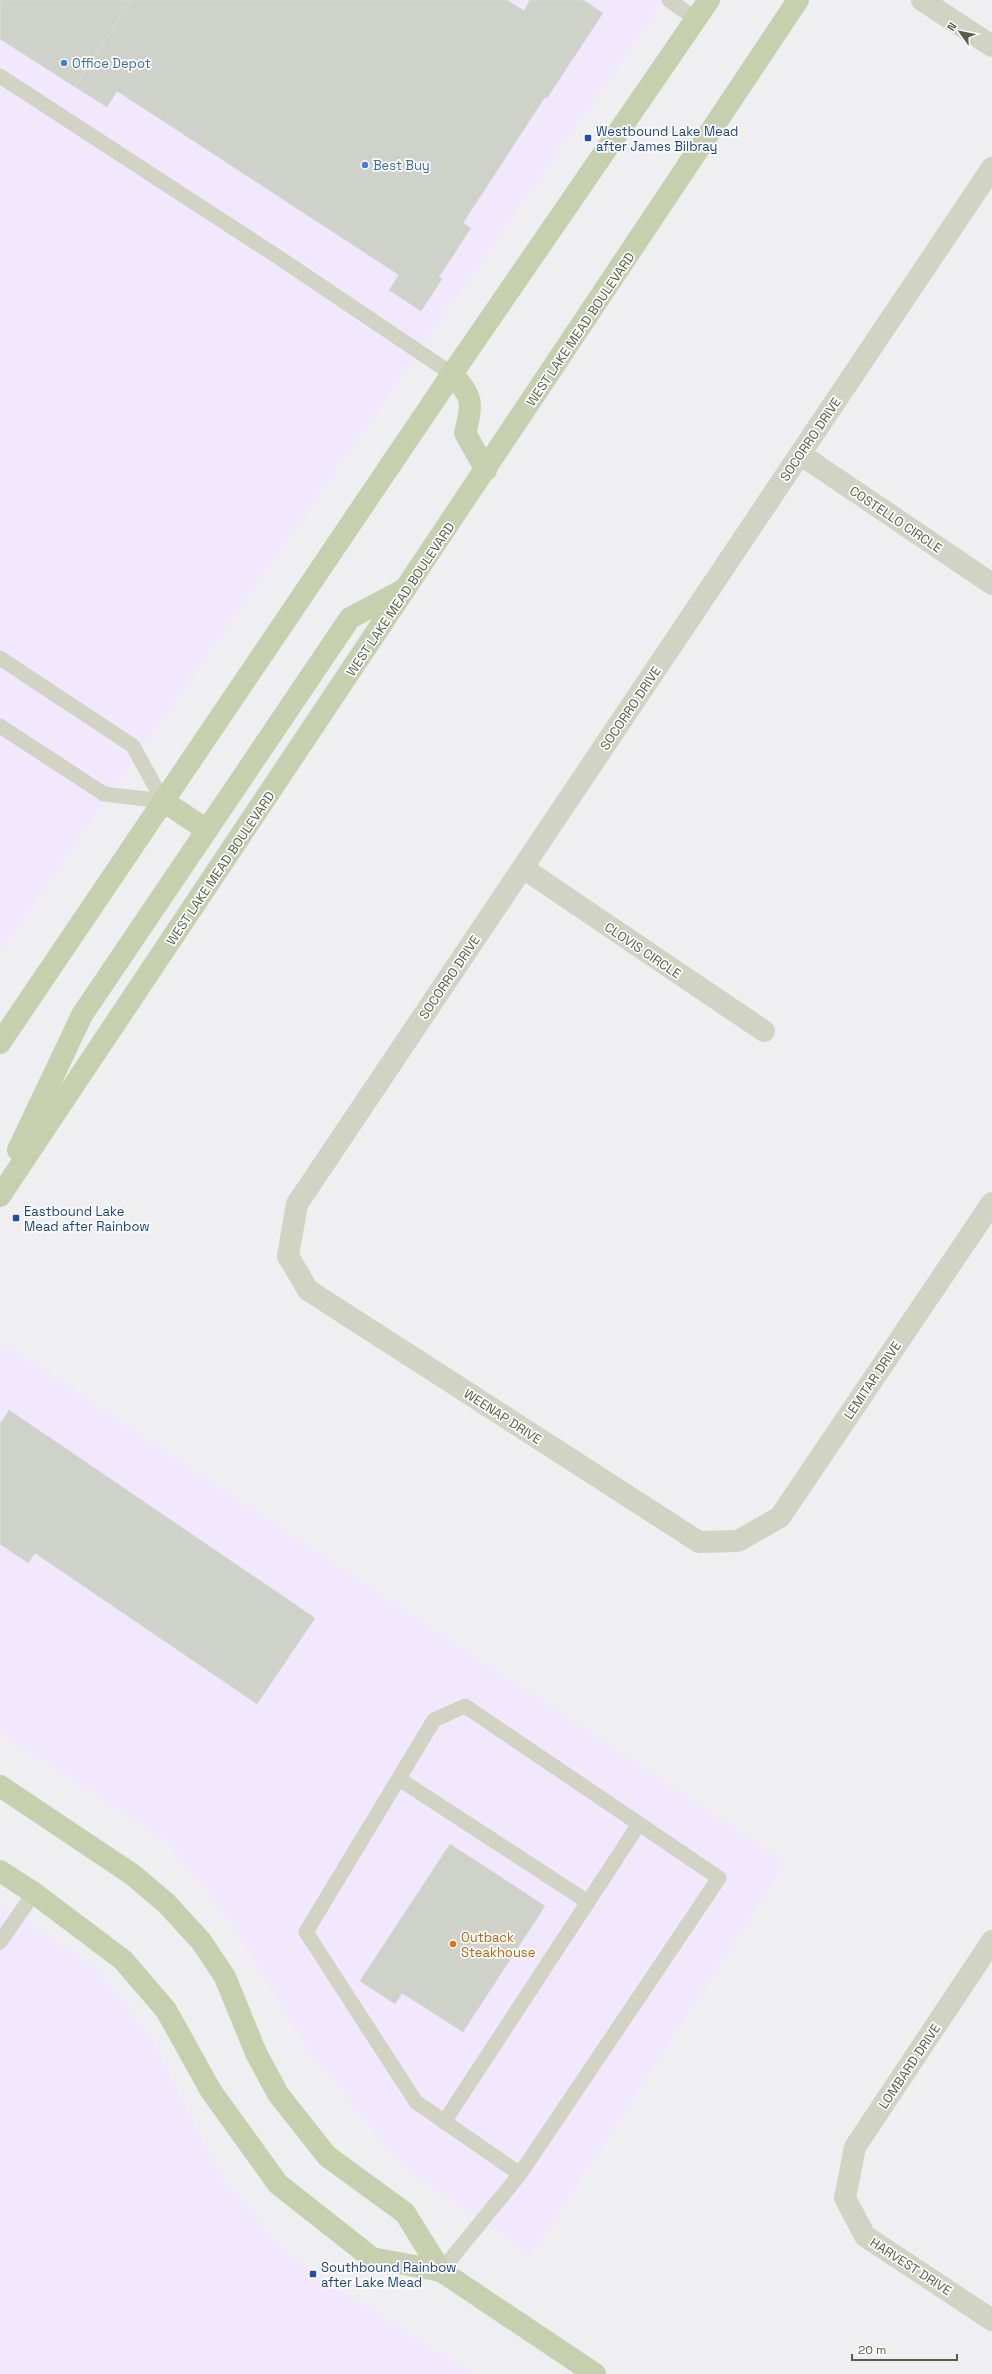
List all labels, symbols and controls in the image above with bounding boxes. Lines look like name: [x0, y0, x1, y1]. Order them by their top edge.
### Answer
north arrow: [940, 12, 980, 52]
text: N: [944, 20, 959, 33]
place label: Office Depot: [72, 55, 151, 72]
marker: Office Depot: [59, 58, 69, 68]
place label: Westbound Lake Mead after James Bilbray: [596, 123, 739, 155]
marker: Westbound Lake Mead after James Bilbray: [583, 133, 593, 143]
place label: Best Buy: [373, 157, 430, 174]
marker: Best Buy: [360, 160, 370, 170]
street label: WEST LAKE MEAD BOULEVARD: [522, 249, 638, 410]
street label: SOCORRO DRIVE: [776, 394, 845, 484]
street label: COSTELLO CIRCLE: [846, 482, 945, 557]
street label: WEST LAKE MEAD BOULEVARD: [342, 519, 458, 680]
street label: SOCORRO DRIVE: [596, 663, 665, 753]
street label: WEST LAKE MEAD BOULEVARD: [162, 788, 278, 949]
street label: CLOVIS CIRCLE: [601, 919, 684, 982]
street label: SOCORRO DRIVE: [415, 932, 484, 1022]
place label: Eastbound Lake Mead after Rainbow: [24, 1203, 150, 1235]
marker: Eastbound Lake Mead after Rainbow: [11, 1213, 21, 1223]
street label: LEMITAR DRIVE: [840, 1338, 905, 1423]
street label: WEENAP DRIVE: [461, 1385, 545, 1448]
place label: Outback Steakhouse: [461, 1929, 535, 1961]
marker: Outback Steakhouse: [448, 1939, 458, 1949]
street label: LOMBARD DRIVE: [875, 2020, 944, 2112]
street label: HARVEST DRIVE: [867, 2234, 955, 2299]
place label: Southbound Rainbow after Lake Mead: [321, 2259, 456, 2291]
marker: Southbound Rainbow after Lake Mead: [308, 2269, 318, 2279]
scale bar: [852, 2336, 957, 2362]
text: 20 m: [858, 2342, 886, 2358]

